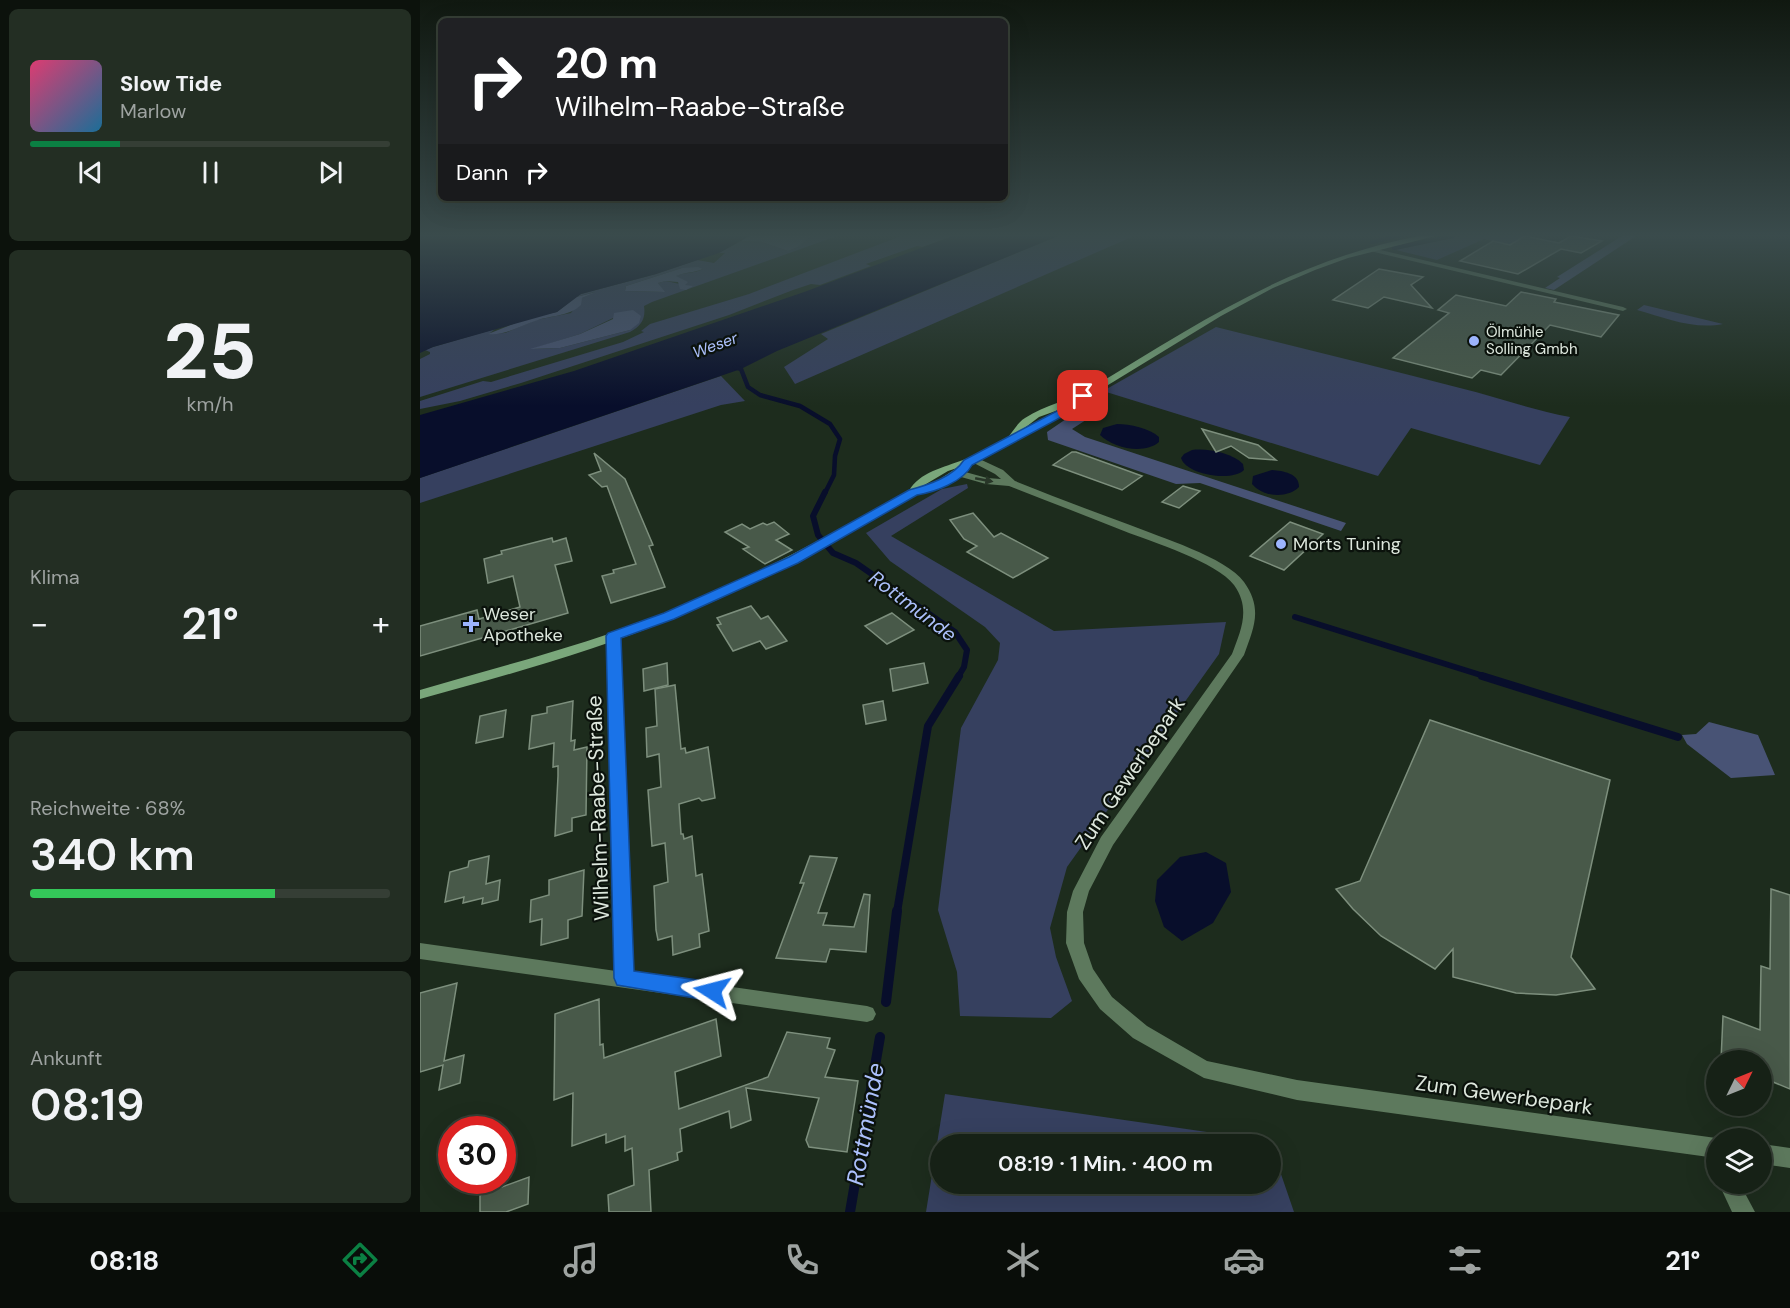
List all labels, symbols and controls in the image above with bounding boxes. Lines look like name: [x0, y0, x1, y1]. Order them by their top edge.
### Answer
text: 20 m: [555, 36, 658, 91]
icon: right: [456, 42, 534, 120]
text: Slow Tide: [120, 69, 222, 98]
text: Wilhelm-Raabe-Straße: [555, 89, 845, 124]
text: Marlow: [120, 98, 186, 124]
icon: previous: [74, 156, 107, 189]
icon: pause: [194, 156, 227, 189]
icon: next: [314, 156, 347, 189]
icon: right: [520, 156, 553, 189]
text: Dann: [456, 158, 508, 187]
text: 25: [163, 301, 257, 402]
place label: Ölmühle Solling Gmbh: [1486, 322, 1578, 359]
water label: Weser: [689, 327, 742, 363]
marker: Ölmühle Solling Gmbh: [1467, 334, 1481, 348]
pin: [1057, 370, 1108, 421]
icon: arrive: [1066, 379, 1099, 412]
text: km/h: [186, 391, 234, 417]
one-way arrow: [975, 476, 994, 485]
place label: Morts Tuning: [1293, 532, 1401, 556]
marker: Morts Tuning: [1274, 537, 1288, 551]
text: Klima: [30, 564, 80, 590]
water label: Rottmünde: [864, 565, 962, 647]
text: 21°: [181, 594, 239, 653]
text: −: [30, 602, 48, 645]
text: +: [372, 602, 390, 645]
place label: Weser Apotheke: [483, 602, 563, 647]
marker: Weser Apotheke: [464, 617, 478, 631]
street label: Zum Gewerbepark: [1069, 691, 1192, 855]
street label: Wilhelm-Raabe-Straße: [580, 695, 616, 921]
text: Reichweite · 68%: [30, 795, 185, 821]
text: 340 km: [30, 825, 195, 884]
position arrow: [680, 959, 744, 1023]
text: Ankunft: [30, 1045, 102, 1071]
north arrow: [1706, 1050, 1772, 1116]
map controls: [1706, 1050, 1772, 1194]
water label: Rottmünde: [839, 1060, 891, 1188]
street label: Zum Gewerbepark: [1414, 1069, 1595, 1121]
text: 08:19: [30, 1075, 144, 1134]
speed limit sign: 30: [438, 1116, 516, 1194]
button: layers: [1706, 1128, 1772, 1194]
text: 08:19 · 1 Min. · 400 m: [998, 1149, 1213, 1178]
icon: directions: [339, 1239, 381, 1281]
icon: music: [560, 1239, 602, 1281]
icon: phone: [781, 1239, 823, 1281]
icon: climate: [1002, 1239, 1044, 1281]
icon: car: [1223, 1239, 1265, 1281]
icon: filters: [1444, 1239, 1486, 1281]
text: 08:18: [90, 1243, 159, 1278]
text: 21°: [1665, 1243, 1700, 1278]

